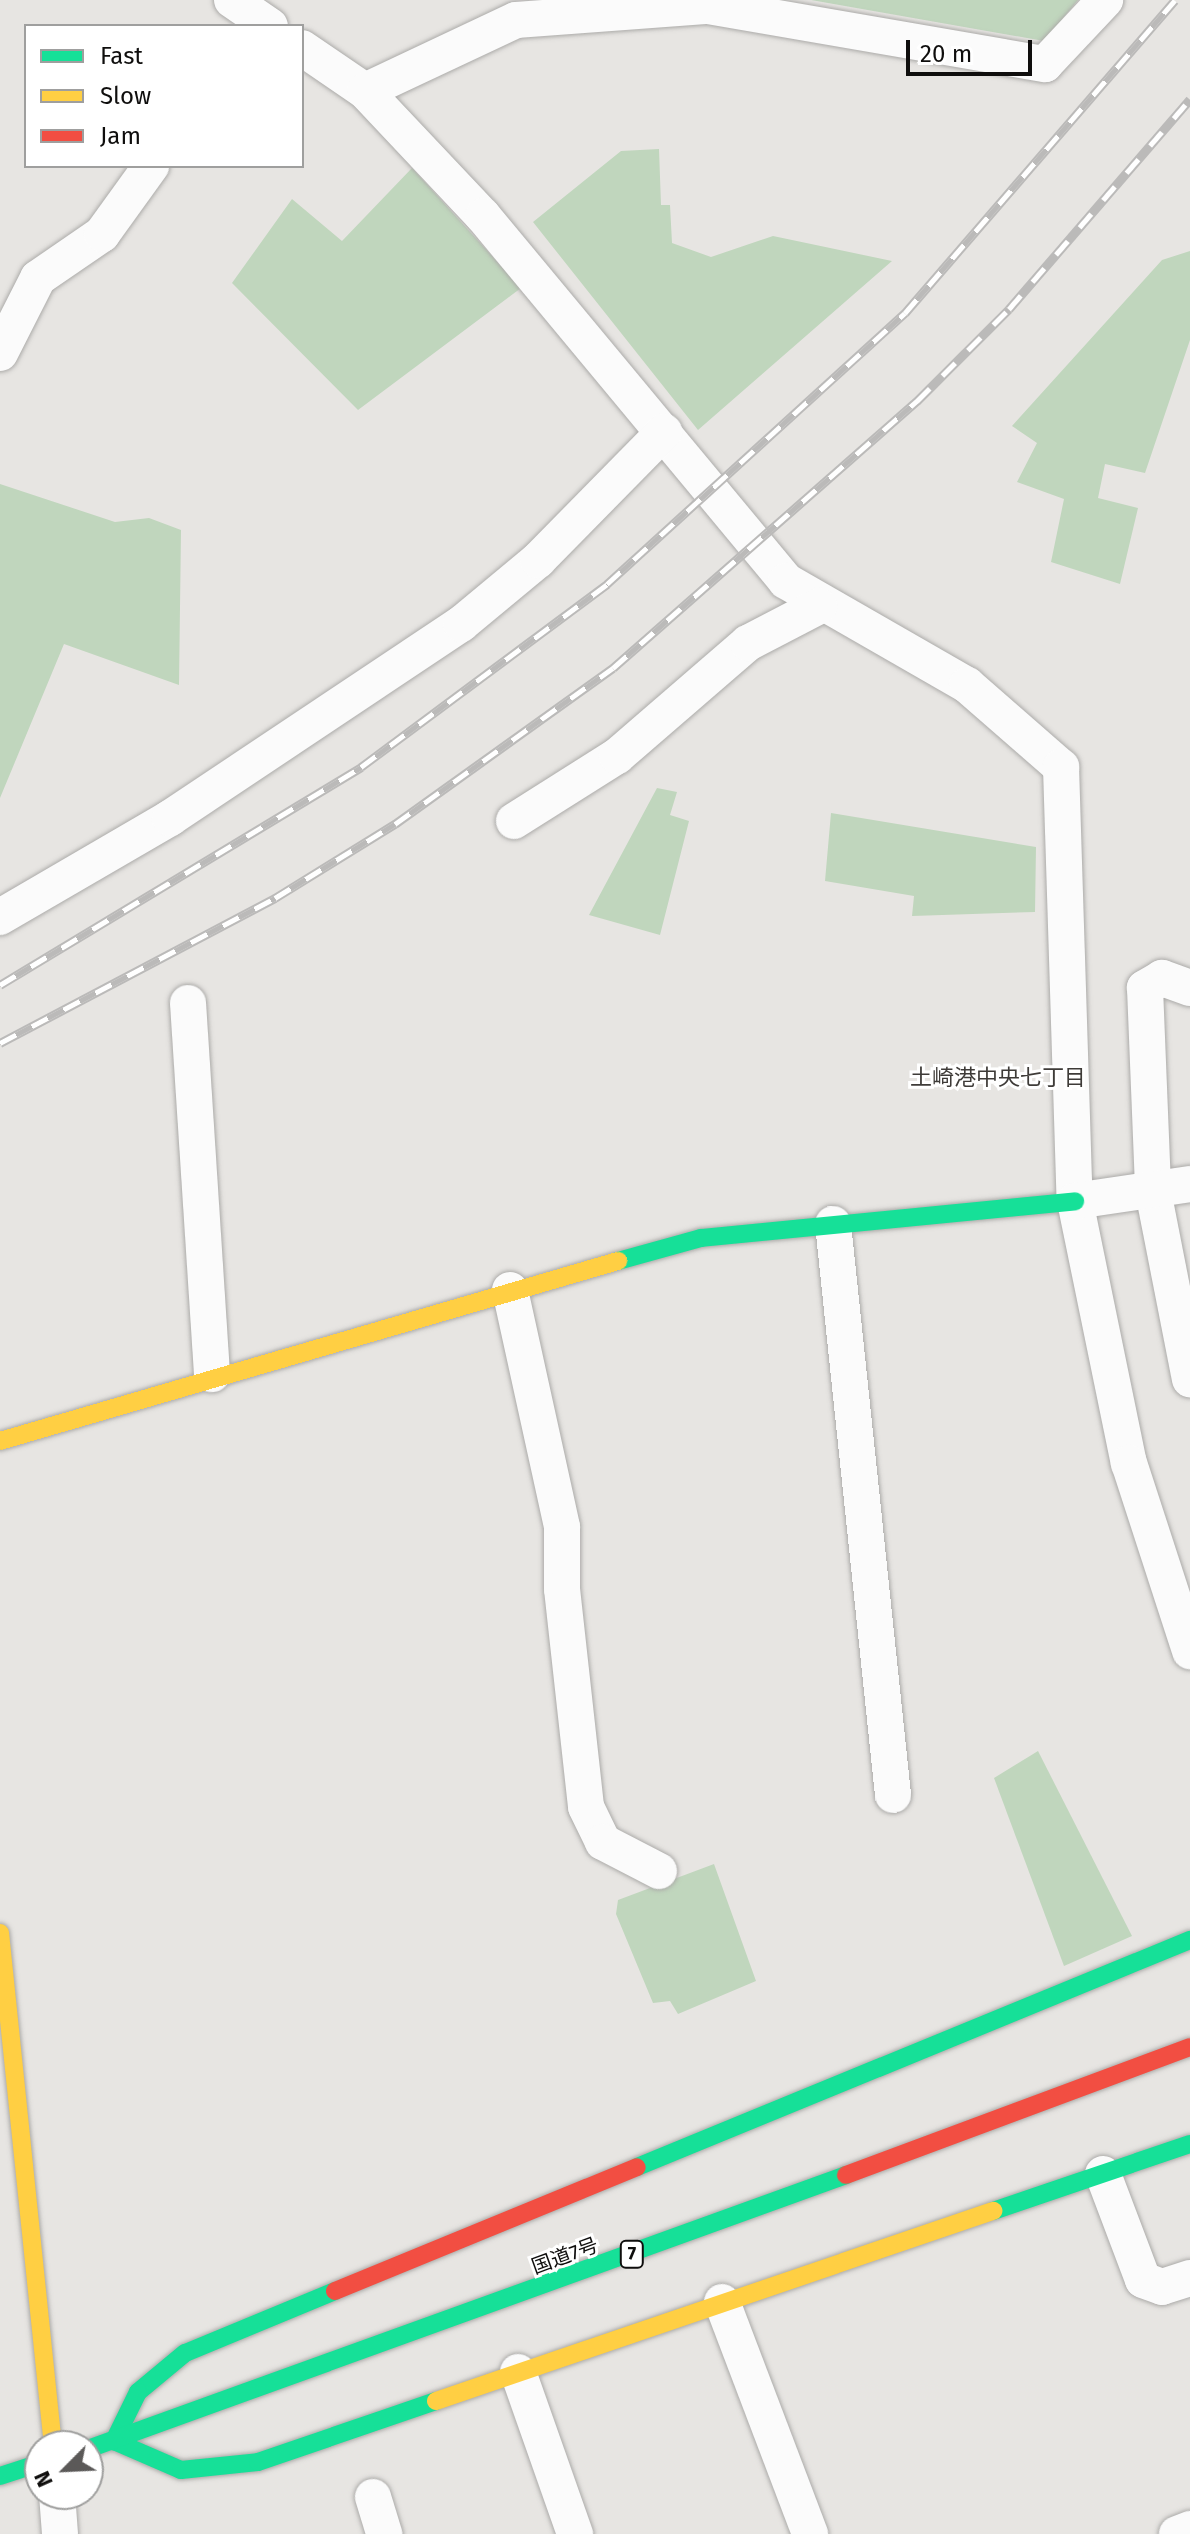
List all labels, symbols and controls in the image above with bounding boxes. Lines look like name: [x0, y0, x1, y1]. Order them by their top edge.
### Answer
legend: [24, 24, 304, 168]
scale bar: [910, 24, 1036, 74]
text: 20 m: [920, 40, 972, 68]
text: Fast: [100, 42, 143, 70]
text: Slow: [100, 82, 151, 110]
text: Jam: [100, 122, 141, 150]
district label: 土崎港中央七丁目: [910, 1065, 1086, 1091]
street label: 国道7号: [529, 2233, 601, 2279]
road number: 7: [618, 2240, 646, 2268]
north arrow: [24, 2430, 104, 2510]
text: N: [28, 2467, 59, 2491]

